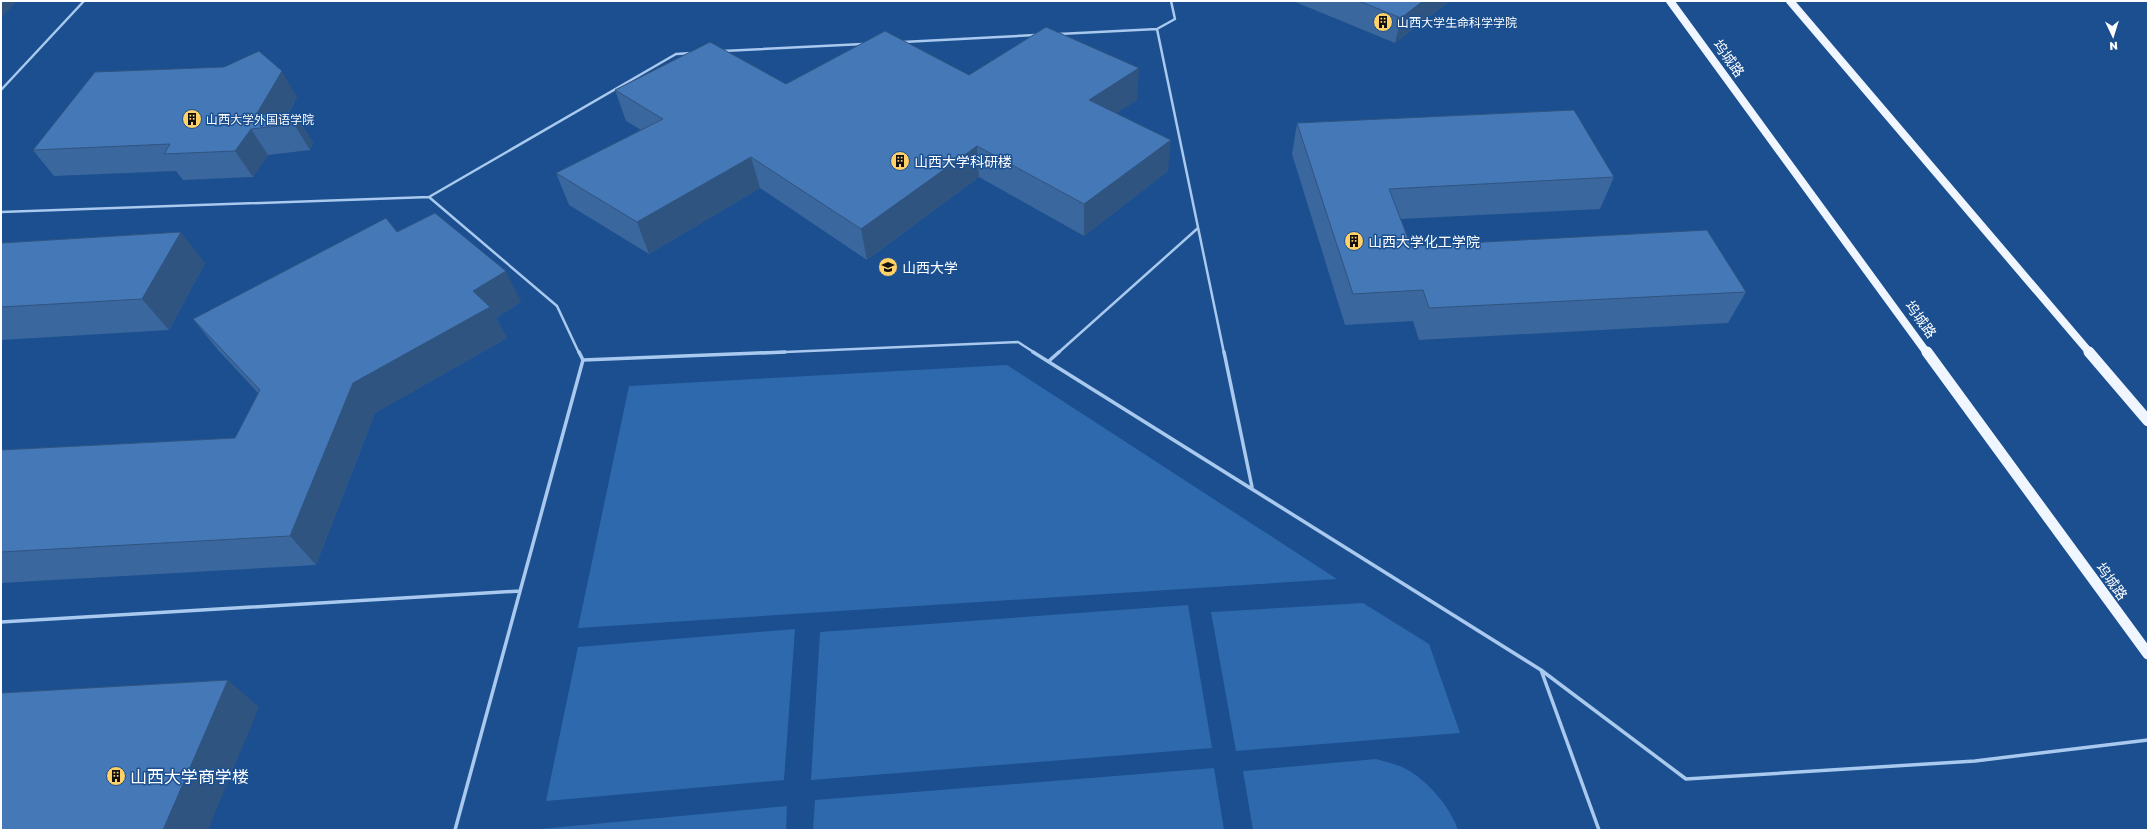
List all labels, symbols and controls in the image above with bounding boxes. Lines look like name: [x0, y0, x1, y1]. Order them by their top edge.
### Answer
building icon: 山西大学生命科学学院: [1372, 11, 1394, 33]
place label: 山西大学生命科学学院: [1397, 15, 1517, 30]
north arrow: [2093, 16, 2133, 56]
street label: 坞城路: [1710, 36, 1748, 80]
text: N: [2109, 40, 2118, 53]
building icon: 山西大学外国语学院: [181, 108, 203, 130]
place label: 山西大学外国语学院: [206, 112, 314, 127]
building icon: 山西大学科研楼: [889, 150, 911, 172]
place label: 山西大学科研楼: [914, 153, 1012, 170]
building icon: 山西大学化工学院: [1343, 230, 1365, 252]
place label: 山西大学化工学院: [1368, 233, 1480, 250]
school or university icon: 山西大学: [877, 256, 899, 278]
place label: 山西大学: [902, 259, 958, 276]
street label: 坞城路: [1902, 297, 1940, 341]
street label: 坞城路: [2093, 559, 2131, 603]
building icon: 山西大学商学楼: [105, 765, 127, 787]
place label: 山西大学商学楼: [130, 766, 249, 787]

